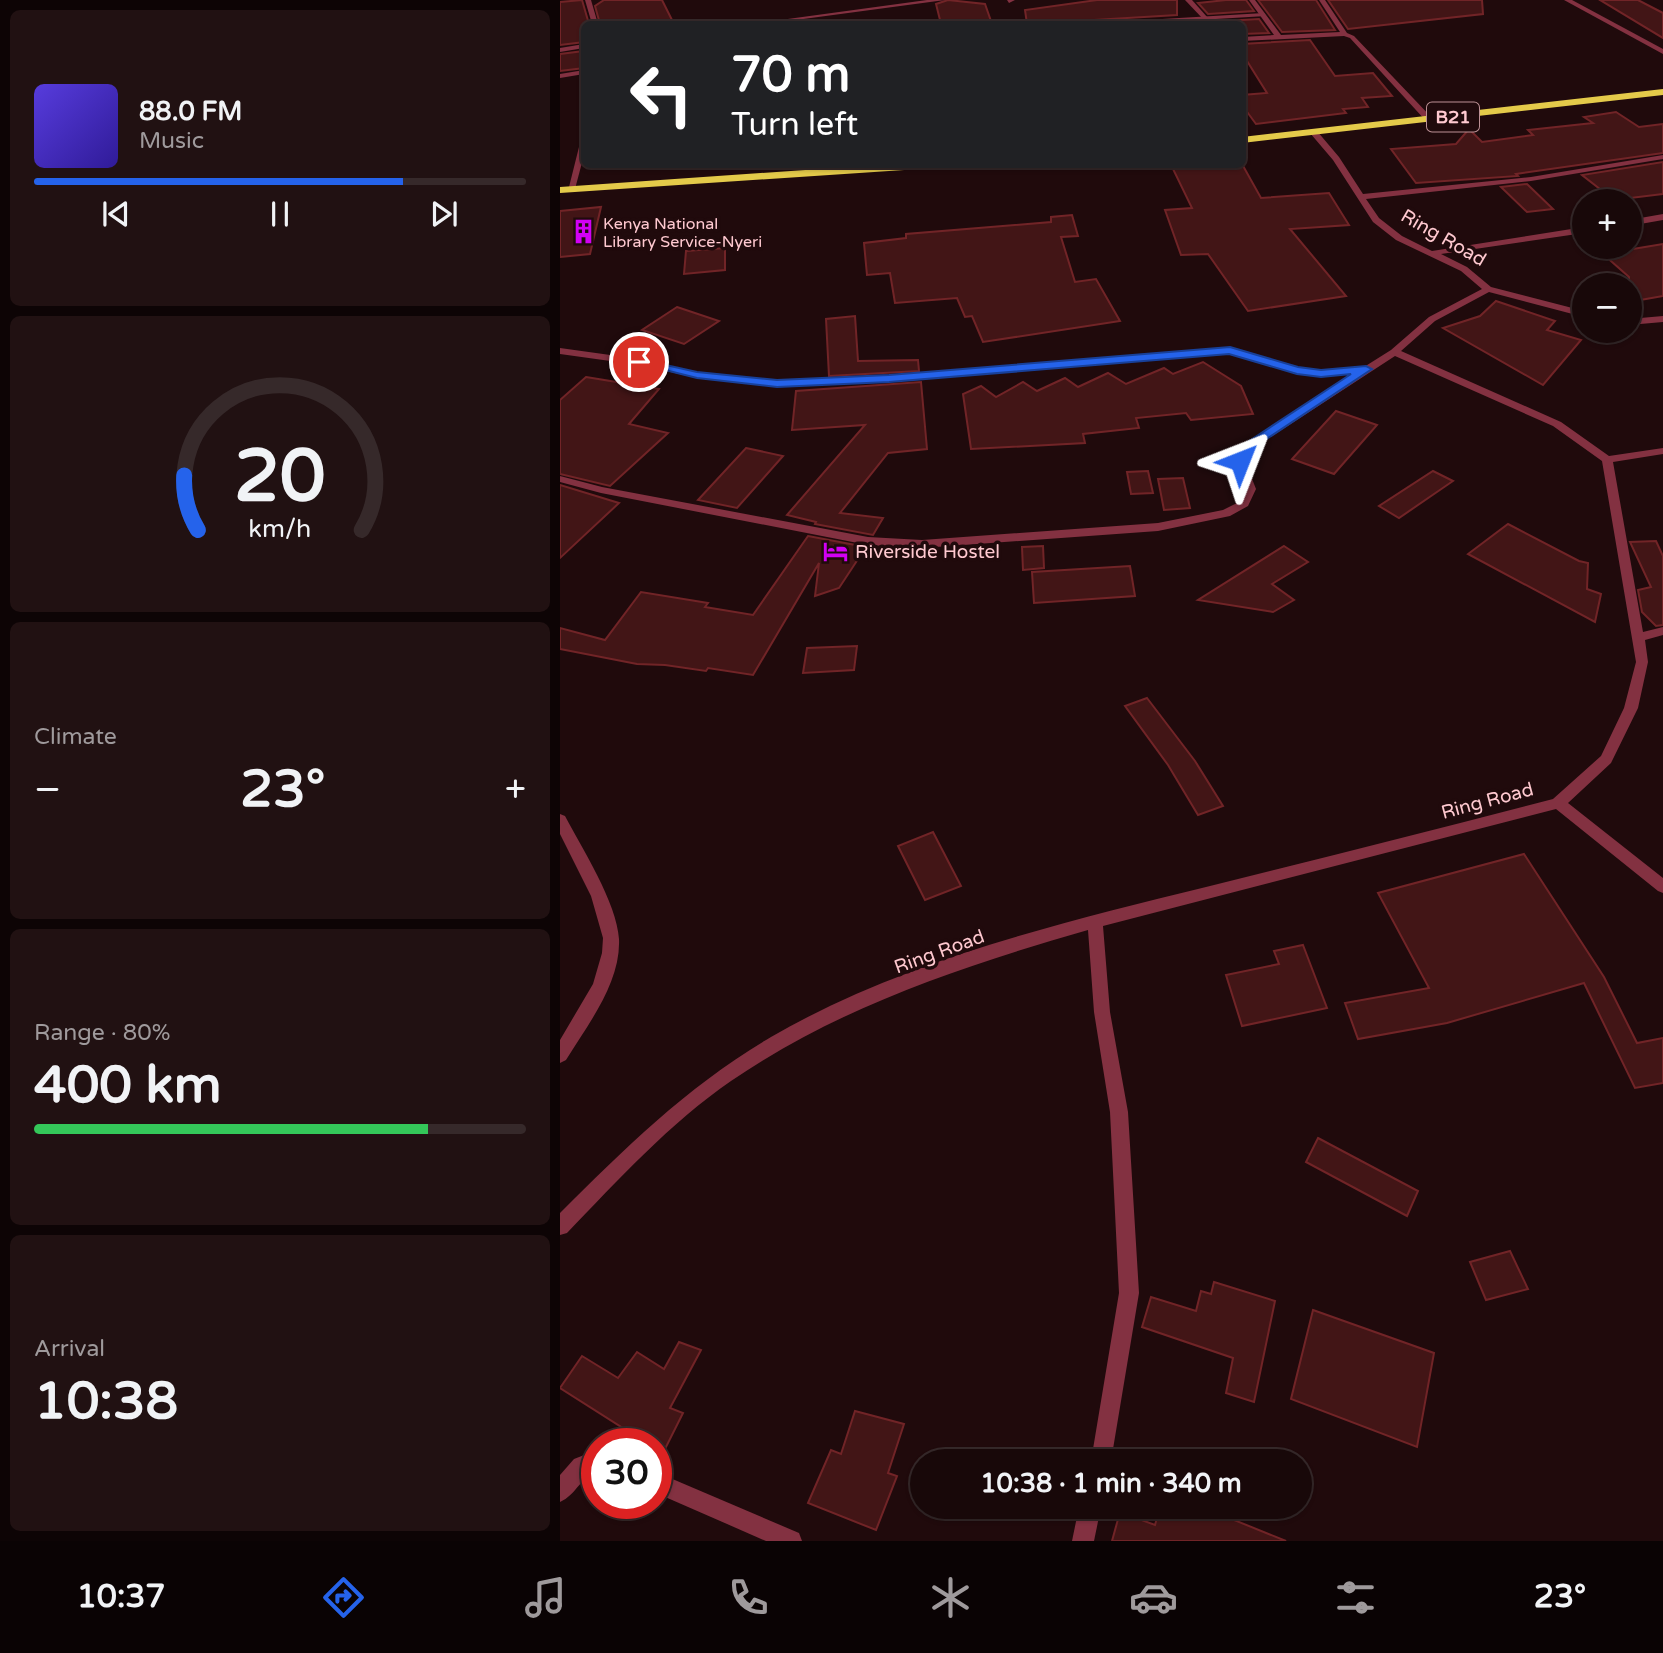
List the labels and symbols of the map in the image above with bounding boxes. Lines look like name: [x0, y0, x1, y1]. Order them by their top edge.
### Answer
road number: B21: [1427, 103, 1479, 132]
street label: Ring Road: [1397, 205, 1490, 271]
place label: Kenya National Library Service-Nyeri: [603, 214, 762, 252]
building icon: Kenya National Library Service-Nyeri: [569, 218, 597, 246]
pin: [609, 332, 669, 392]
position arrow: [1203, 424, 1277, 498]
hotel icon: Riverside Hostel: [821, 537, 849, 565]
place label: Riverside Hostel: [855, 541, 1000, 563]
street label: Ring Road: [1439, 778, 1536, 824]
street label: Ring Road: [891, 925, 988, 978]
speed limit sign: 30: [581, 1428, 672, 1519]

